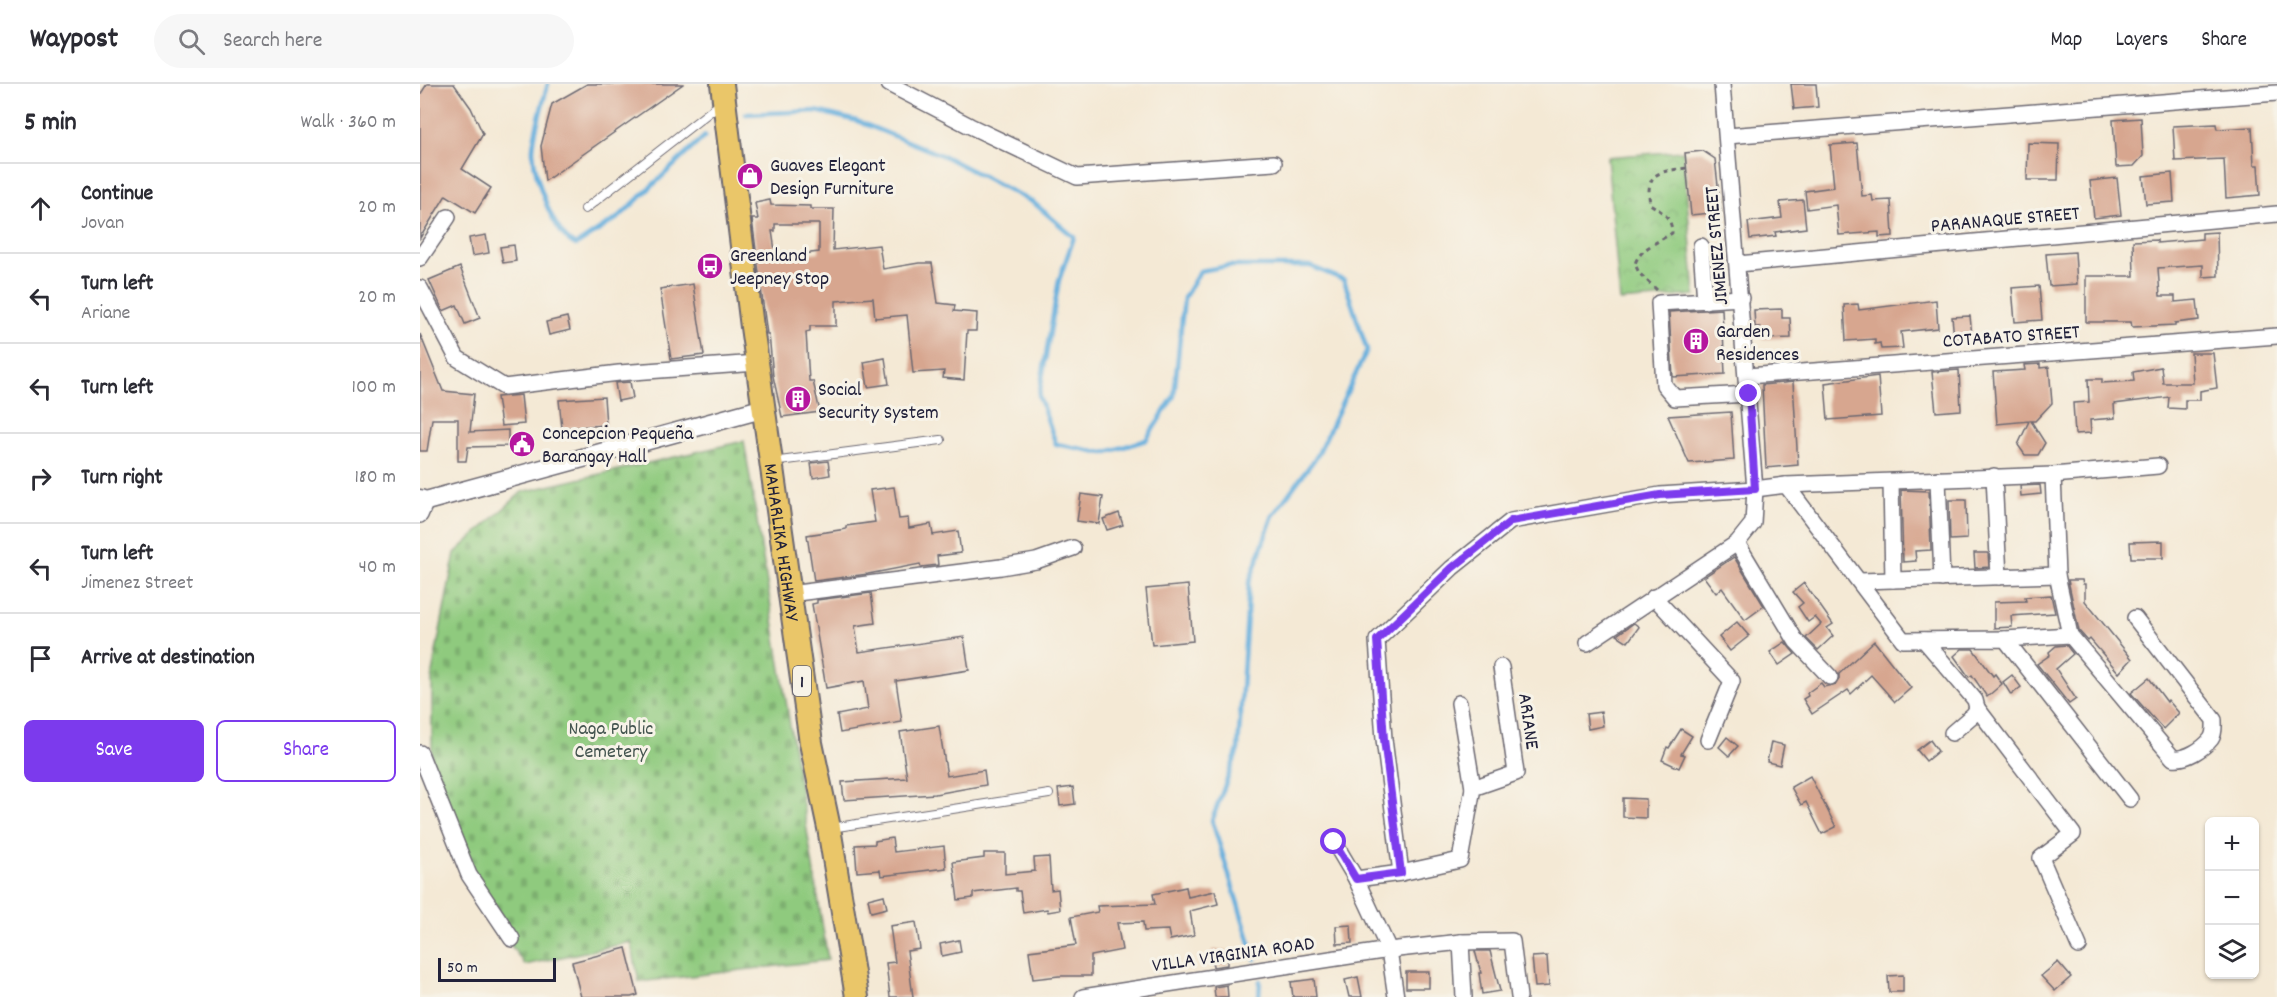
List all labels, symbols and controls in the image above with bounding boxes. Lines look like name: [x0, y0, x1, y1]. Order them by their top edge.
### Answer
search box: [154, 14, 574, 68]
text: Waypost: [30, 21, 118, 61]
icon: search: [175, 25, 208, 58]
text: Search here: [223, 26, 322, 57]
text: Map: [2051, 26, 2082, 56]
text: Layers: [2115, 26, 2168, 56]
text: Share: [2201, 26, 2247, 56]
text: 5 min: [24, 105, 77, 142]
text: Walk · 360 m: [301, 109, 396, 137]
place label: Guaves Elegant Design Furniture: [770, 153, 894, 204]
shop icon: Guaves Elegant Design Furniture: [735, 161, 765, 191]
text: Continue: [81, 179, 153, 210]
street label: JIMENEZ STREET: [1699, 185, 1737, 306]
icon: ahead: [24, 192, 57, 225]
text: 20 m: [358, 194, 396, 222]
street label: PARANAQUE STREET: [1930, 201, 2081, 241]
text: Jovan: [81, 210, 124, 238]
place label: Greenland Jeepney Stop: [730, 243, 829, 294]
bus stop icon: Greenland Jeepney Stop: [695, 251, 725, 281]
text: Turn left: [81, 269, 153, 300]
icon: left: [24, 282, 57, 315]
text: 20 m: [358, 284, 396, 312]
text: Ariane: [81, 300, 130, 328]
place label: Garden Residences: [1716, 319, 1799, 370]
street label: COTABATO STREET: [1942, 319, 2081, 357]
building icon: Garden Residences: [1681, 326, 1711, 356]
icon: left: [24, 372, 57, 405]
text: Turn left: [81, 373, 153, 404]
text: 100 m: [352, 374, 396, 402]
place label: Social Security System: [818, 377, 939, 428]
route end: [1735, 380, 1761, 406]
building icon: Social Security System: [783, 384, 813, 414]
place label: Concepcion Pequeña Barangay Hall: [542, 421, 694, 472]
public building icon: Concepcion Pequeña Barangay Hall: [507, 429, 537, 459]
icon: right: [24, 462, 57, 495]
street label: MAHARLIKA HIGHWAY: [754, 462, 805, 624]
text: Turn right: [81, 463, 163, 494]
text: 180 m: [354, 464, 396, 492]
text: Turn left: [81, 539, 153, 570]
icon: left: [24, 552, 57, 585]
text: 40 m: [358, 554, 396, 582]
text: Jimenez Street: [81, 570, 193, 598]
icon: arrive: [24, 642, 57, 675]
text: Arrive at destination: [81, 643, 255, 674]
road number: 1: [793, 666, 811, 696]
street label: ARIANE: [1509, 691, 1545, 751]
park label: Naga Public Cemetery: [569, 716, 653, 767]
button: Save: [24, 720, 204, 782]
button: Share: [216, 720, 396, 782]
map controls: [2205, 817, 2259, 979]
button: +: [2205, 817, 2259, 871]
route start: [1320, 828, 1346, 854]
button: −: [2205, 871, 2259, 925]
button: layers: [2205, 925, 2259, 979]
street label: VILLA VIRGINIA ROAD: [1150, 931, 1316, 981]
scale bar: [438, 955, 556, 982]
text: 50 m: [447, 957, 478, 980]

